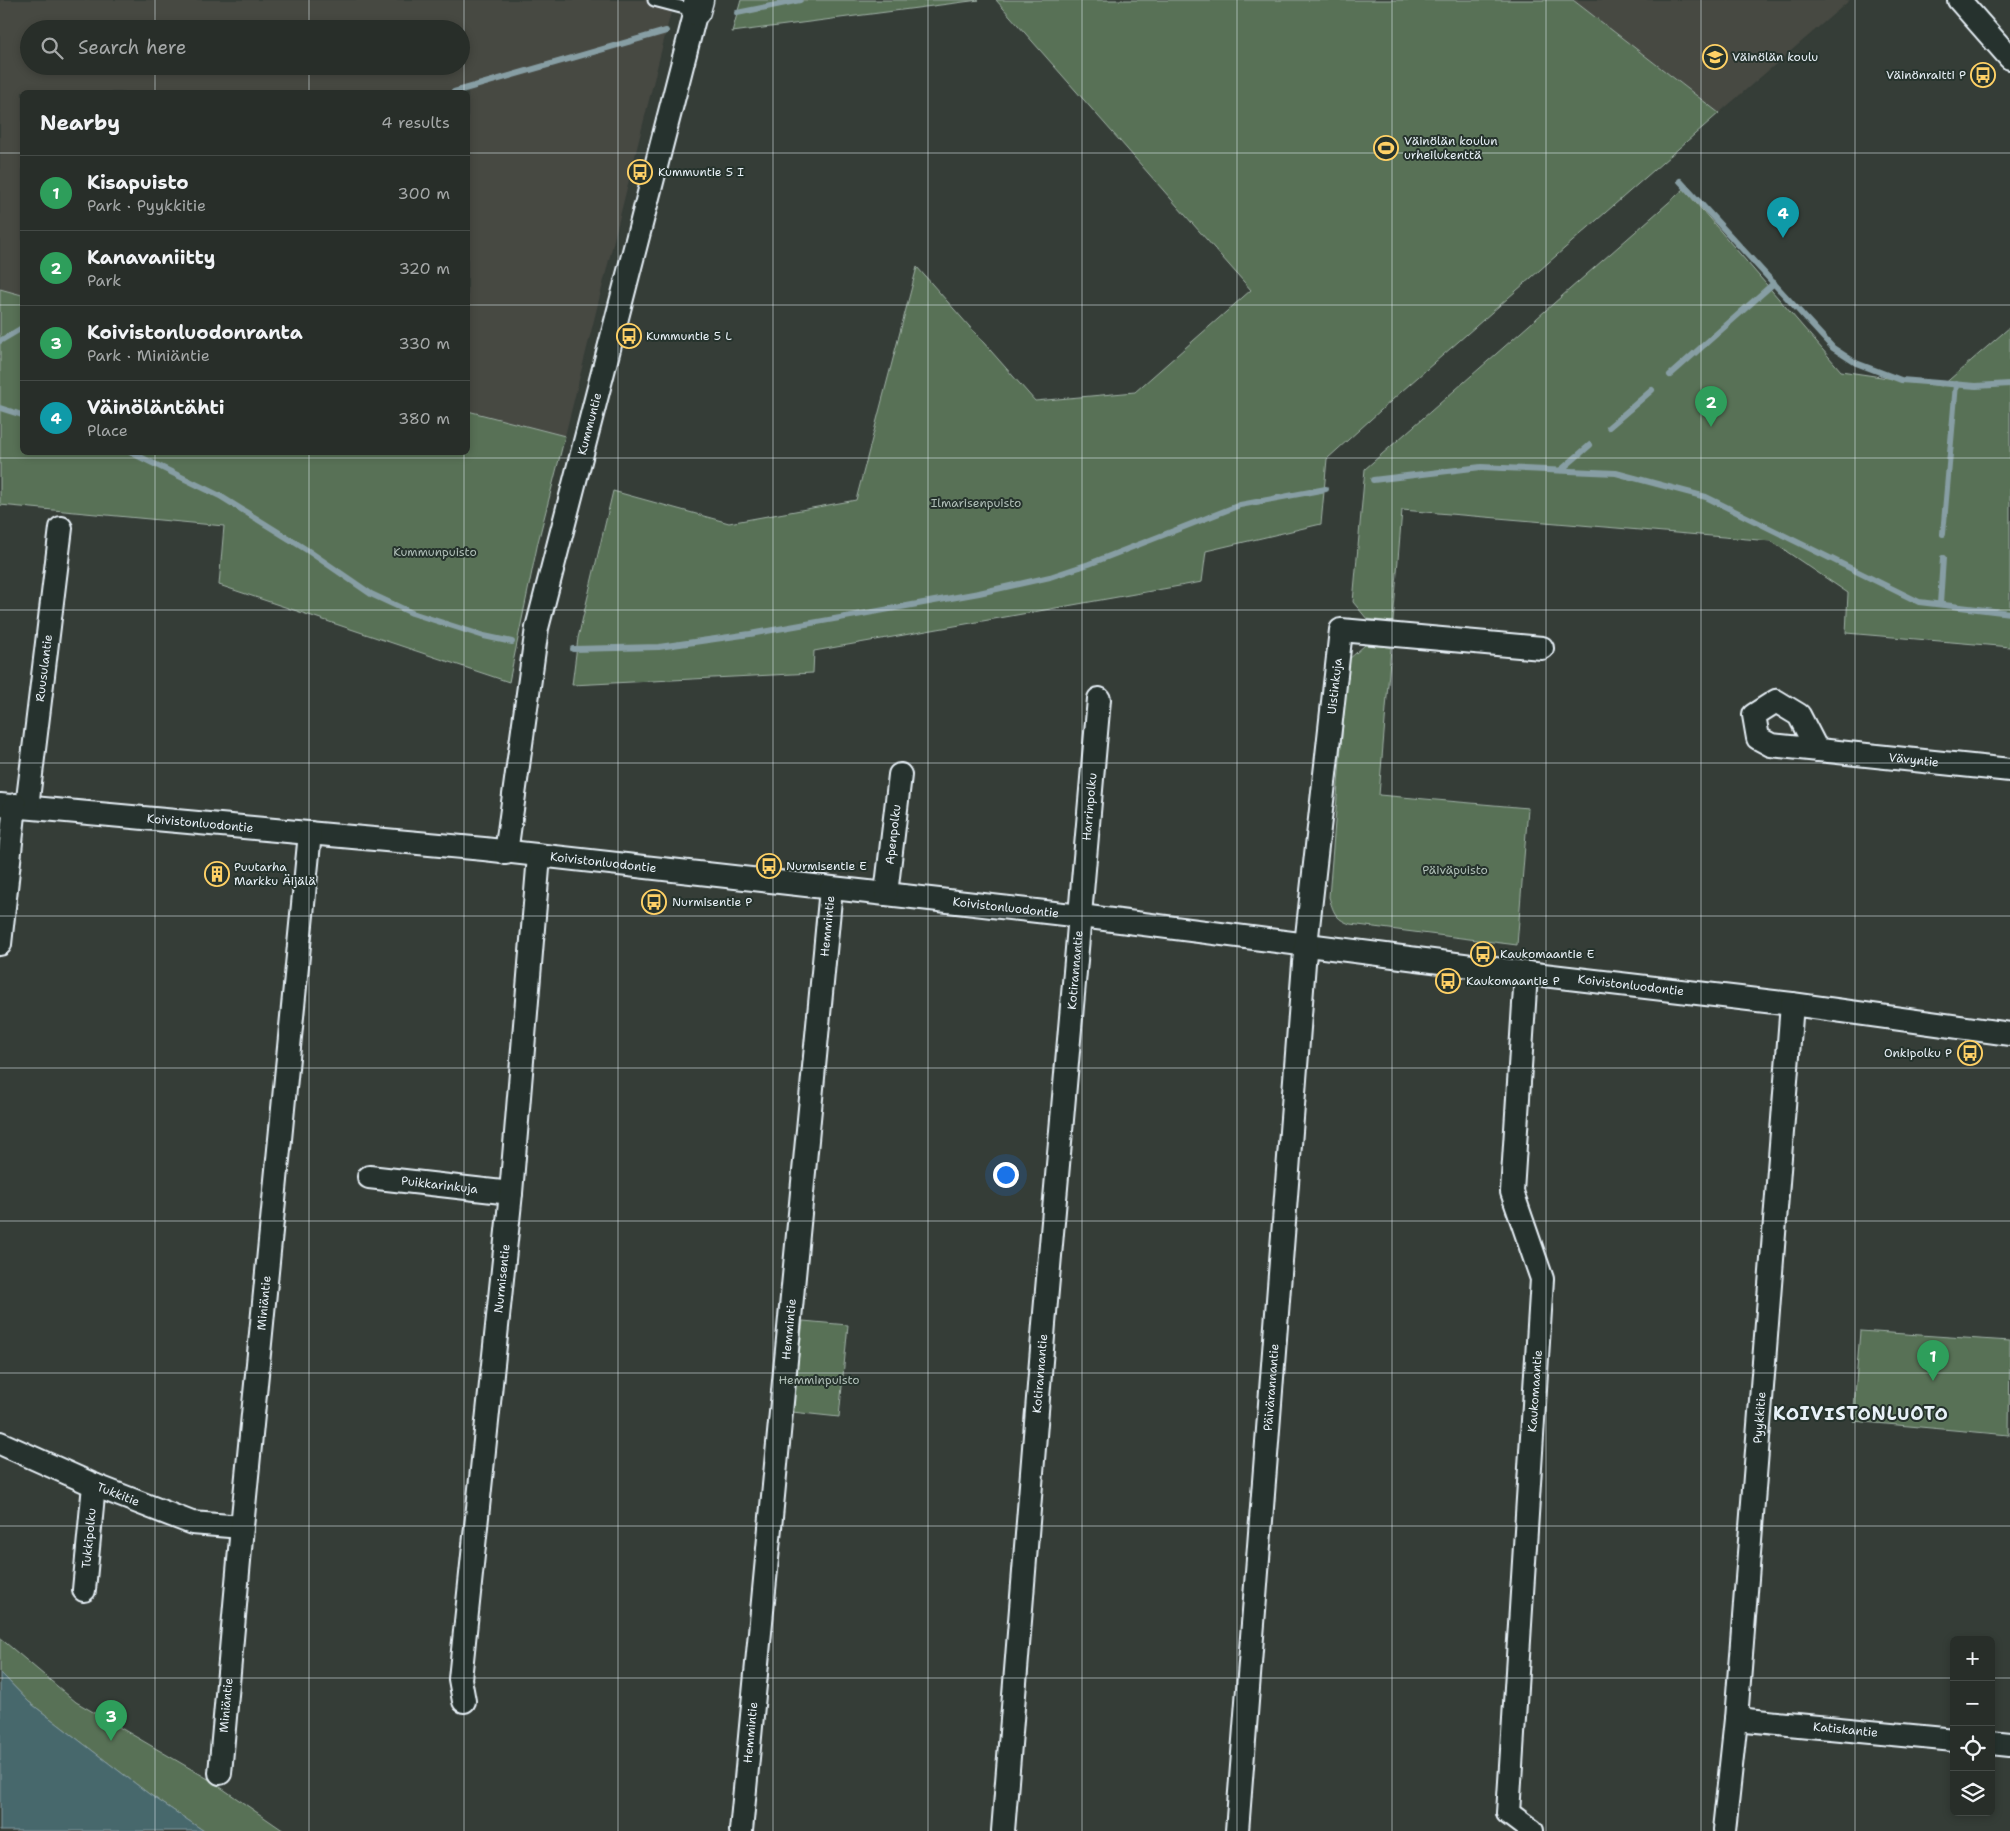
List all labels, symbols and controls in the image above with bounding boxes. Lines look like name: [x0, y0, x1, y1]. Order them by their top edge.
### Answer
search box: [20, 20, 470, 75]
icon: search: [38, 34, 66, 62]
text: Search here: [78, 35, 187, 60]
school or university icon: Väinölän koulu: [1702, 44, 1728, 70]
place label: Väinölän koulu: [1732, 49, 1818, 65]
bus stop icon: Väinönraitti P: [1970, 62, 1996, 88]
place label: Väinönraitti P: [1886, 67, 1966, 83]
text: Nearby: [40, 109, 120, 137]
text: 4 results: [381, 112, 450, 133]
place label: Väinölän koulun urheilukenttä: [1404, 133, 1498, 163]
sports icon: Väinölän koulun urheilukenttä: [1373, 135, 1399, 161]
bus stop icon: Kummuntie 5 I: [627, 159, 653, 185]
place label: Kummuntie 5 I: [658, 164, 744, 180]
text: Kisapuisto: [87, 170, 189, 195]
text: 1: [52, 183, 60, 204]
text: 300 m: [398, 183, 450, 204]
text: Park · Pyykkitie: [87, 195, 206, 216]
pin: 4: [1767, 197, 1799, 238]
text: Kanavaniitty: [87, 245, 215, 270]
text: 2: [50, 258, 62, 279]
text: 320 m: [399, 258, 450, 279]
text: Park: [87, 270, 121, 291]
text: Koivistonluodonranta: [87, 320, 303, 345]
bus stop icon: Kummuntie 5 L: [616, 323, 642, 349]
place label: Kummuntie 5 L: [646, 328, 732, 344]
text: 3: [50, 333, 62, 354]
text: 330 m: [398, 333, 450, 354]
text: Park · Miniäntie: [87, 345, 210, 366]
pin: 2: [1695, 386, 1727, 427]
street label: Kummuntie: [574, 391, 605, 457]
text: Väinöläntähti: [87, 395, 225, 420]
text: 4: [50, 408, 62, 429]
text: 380 m: [398, 408, 450, 429]
text: Place: [87, 420, 128, 441]
park label: Ilmarisenpuisto: [931, 495, 1021, 511]
park label: Kummunpuisto: [393, 544, 477, 560]
street label: Ruusulantie: [32, 633, 56, 703]
street label: Uistinkuja: [1324, 657, 1346, 715]
street label: Vävyntie: [1888, 749, 1940, 771]
street label: Harrinpolku: [1079, 772, 1100, 841]
street label: Apenpolku: [882, 803, 905, 865]
street label: Koivistonluodontie: [146, 810, 254, 836]
street label: Koivistonluodontie: [549, 848, 658, 876]
bus stop icon: Nurmisentie E: [756, 853, 782, 879]
place label: Nurmisentie E: [786, 858, 867, 874]
place label: Puutarha Markku Äijälä: [234, 859, 316, 889]
building icon: Puutarha Markku Äijälä: [204, 861, 230, 887]
park label: Päiväpuisto: [1422, 862, 1488, 878]
bus stop icon: Nurmisentie P: [641, 889, 667, 915]
place label: Nurmisentie P: [672, 894, 752, 910]
street label: Koivistonluodontie: [952, 894, 1060, 921]
street label: Hemmintie: [817, 895, 838, 957]
street label: Kotirannantie: [1064, 930, 1087, 1010]
bus stop icon: Kaukomaantie E: [1470, 941, 1496, 967]
place label: Kaukomaantie E: [1500, 946, 1594, 962]
bus stop icon: Kaukomaantie P: [1435, 968, 1461, 994]
street label: Koivistonluodontie: [1577, 971, 1685, 999]
place label: Kaukomaantie P: [1466, 973, 1560, 989]
bus stop icon: Onkipolku P: [1957, 1040, 1983, 1066]
place label: Onkipolku P: [1884, 1045, 1952, 1061]
your location: [993, 1162, 1019, 1188]
street label: Puikkarinkuja: [400, 1173, 479, 1197]
street label: Nurmisentie: [490, 1243, 514, 1314]
street label: Miniäntie: [253, 1275, 275, 1331]
street label: Hemmintie: [778, 1298, 800, 1361]
street label: Kotirannantie: [1029, 1333, 1051, 1414]
pin: 1: [1917, 1340, 1949, 1381]
street label: Päivärannantie: [1260, 1343, 1283, 1432]
street label: Kaukomaantie: [1524, 1349, 1546, 1433]
park label: Hemminpuisto: [778, 1372, 860, 1388]
street label: Pyykkitie: [1750, 1391, 1770, 1444]
district label: KOIVISTONLUOTO: [1773, 1402, 1949, 1426]
street label: Tukkitie: [95, 1479, 142, 1510]
street label: Tukkipolku: [78, 1507, 100, 1569]
map controls: [1950, 1636, 1995, 1816]
button: +: [1950, 1636, 1995, 1681]
street label: Miniäntie: [216, 1677, 236, 1733]
button: −: [1950, 1681, 1995, 1726]
pin: 3: [95, 1700, 127, 1741]
street label: Hemmintie: [740, 1701, 761, 1764]
street label: Katiskantie: [1812, 1718, 1879, 1741]
button: locate: [1950, 1726, 1995, 1771]
button: layers: [1950, 1771, 1995, 1816]

